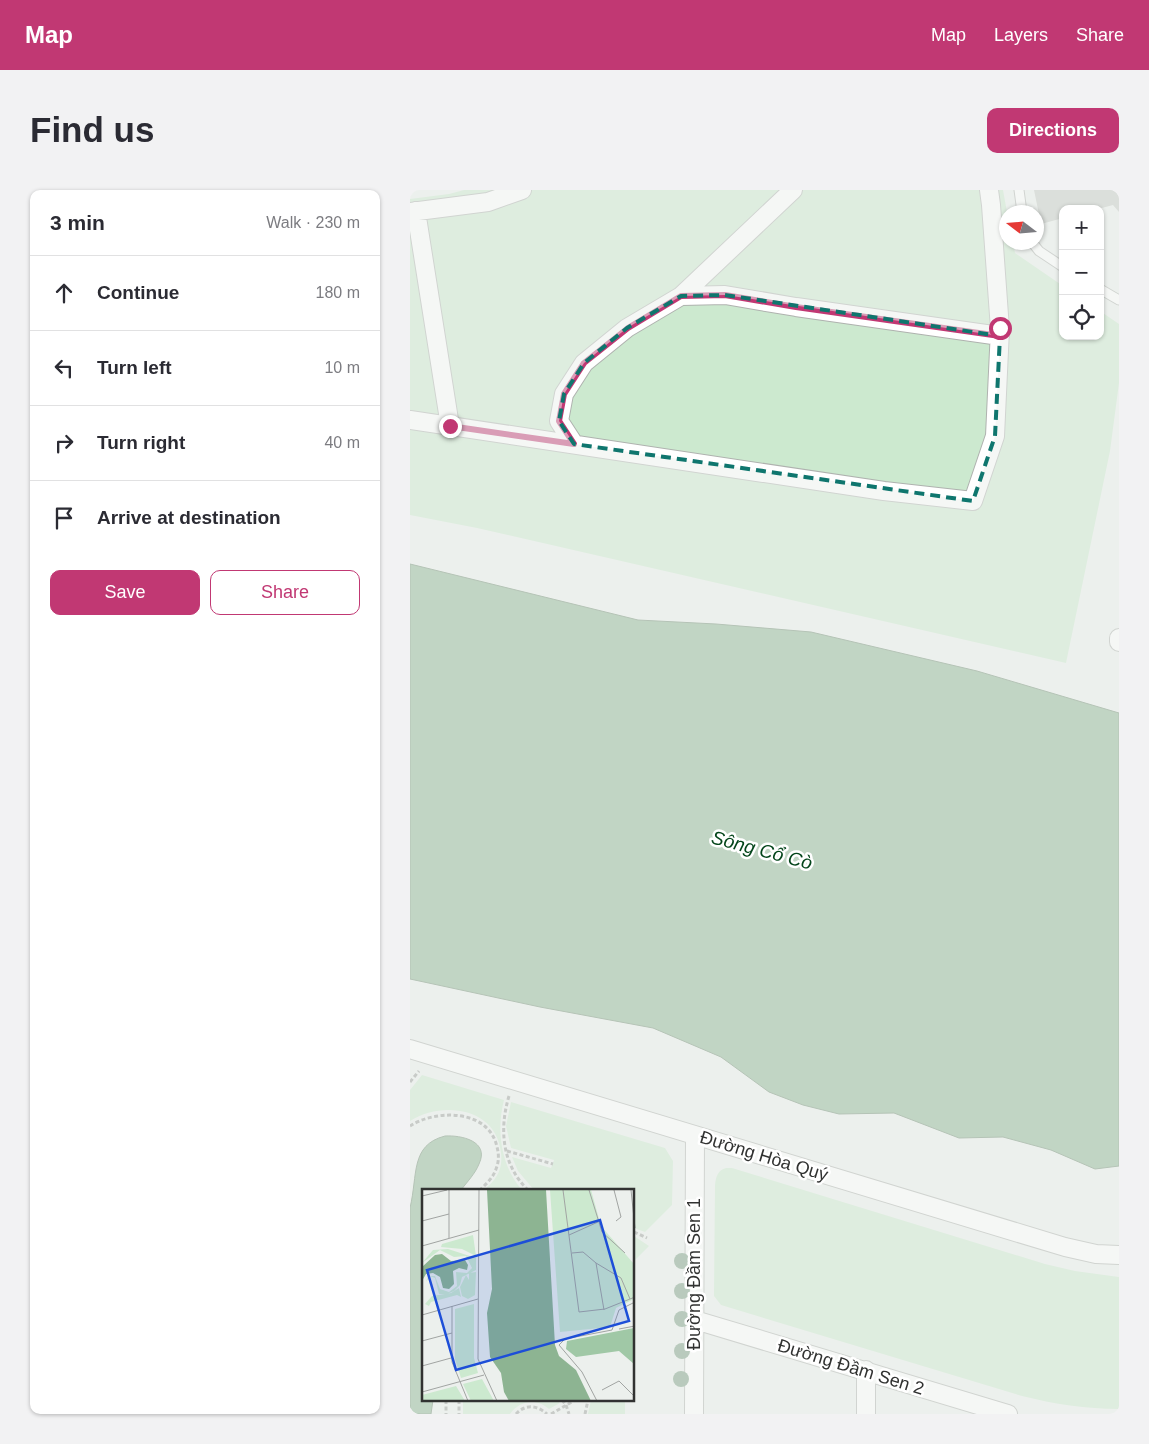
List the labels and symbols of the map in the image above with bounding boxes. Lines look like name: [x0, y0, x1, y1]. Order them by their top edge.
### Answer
north arrow: [999, 205, 1044, 250]
route start: [989, 317, 1012, 340]
route end: [439, 415, 462, 438]
water label: Sông Cổ Cò: [709, 826, 815, 874]
street label: Đường Hòa Quý: [698, 1127, 830, 1185]
inset map: [422, 1189, 635, 1402]
street label: Đường Đầm Sen 1: [684, 1198, 704, 1350]
street label: Đường Đầm Sen 2: [775, 1335, 927, 1399]

